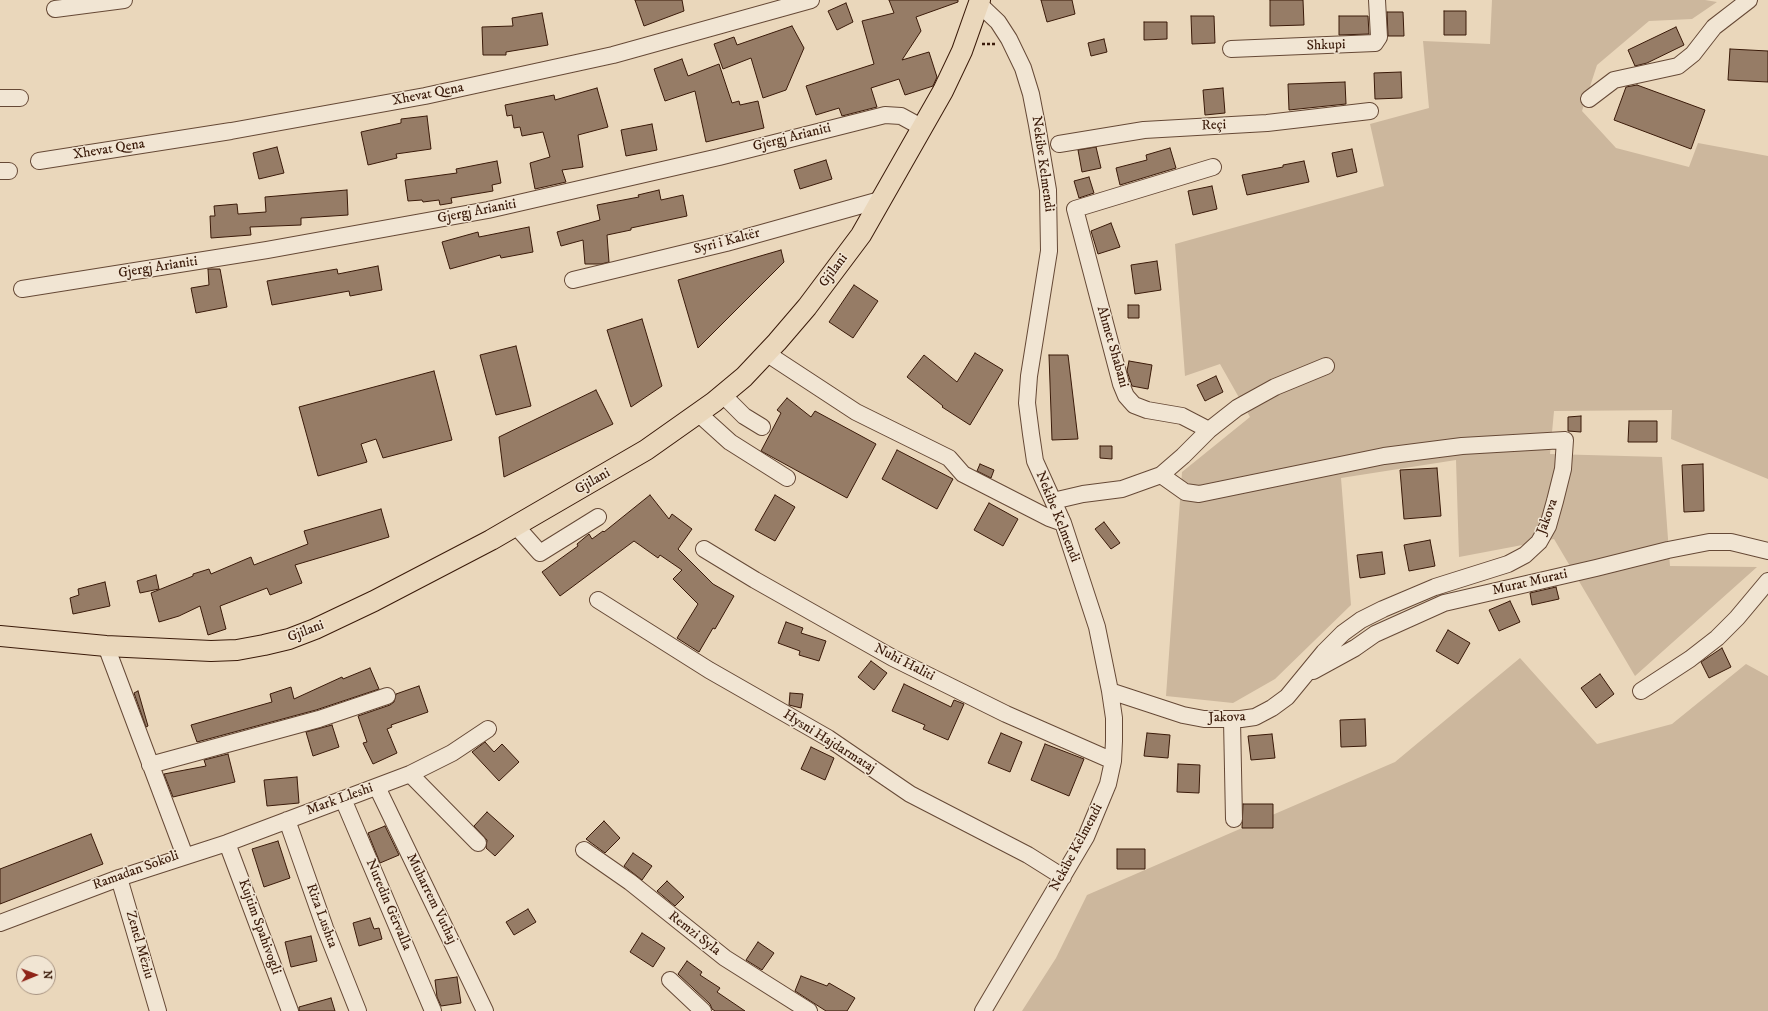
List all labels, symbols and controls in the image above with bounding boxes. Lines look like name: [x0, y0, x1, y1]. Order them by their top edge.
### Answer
street label: Shkupi: [1306, 37, 1346, 55]
street label: Xhevat Qena: [391, 80, 465, 110]
street label: Nekibe Kelmendi: [1027, 115, 1057, 213]
street label: Reçi: [1201, 117, 1227, 135]
street label: Gjergj Arianiti: [751, 120, 833, 156]
street label: Xhevat Qena: [72, 136, 146, 164]
street label: Gjergj Arianiti: [436, 196, 518, 228]
street label: Syri i Kaltër: [692, 225, 762, 259]
street label: Gjilani: [816, 251, 852, 291]
street label: Gjergj Arianiti: [117, 253, 199, 283]
street label: Ahmet Shabani: [1092, 304, 1132, 390]
street label: Gjilani: [572, 465, 614, 499]
street label: Nekibe Kelmendi: [1031, 469, 1083, 565]
street label: Jakova: [1534, 497, 1562, 537]
street label: Murat Murati: [1491, 566, 1569, 600]
street label: Gjilani: [285, 617, 327, 647]
street label: Nuhi Haliti: [871, 641, 937, 685]
street label: Hysni Hajdarmataj: [780, 707, 878, 777]
street label: Jakova: [1208, 709, 1246, 727]
street label: Mark Lleshi: [304, 780, 376, 820]
street label: Nekibe Kelmendi: [1047, 801, 1107, 895]
street label: Ramadan Sokoli: [91, 848, 181, 894]
street label: Muharrem Vuthaj: [402, 851, 460, 947]
street label: Nuredin Gërvalla: [361, 857, 415, 953]
street label: Kujtim Spahivogli: [234, 877, 284, 977]
street label: Riza Lushta: [302, 882, 340, 950]
street label: Remzi Syla: [664, 908, 724, 960]
street label: Zenel Mëziu: [121, 909, 157, 981]
north arrow: [16, 955, 56, 995]
text: N: [40, 970, 54, 979]

